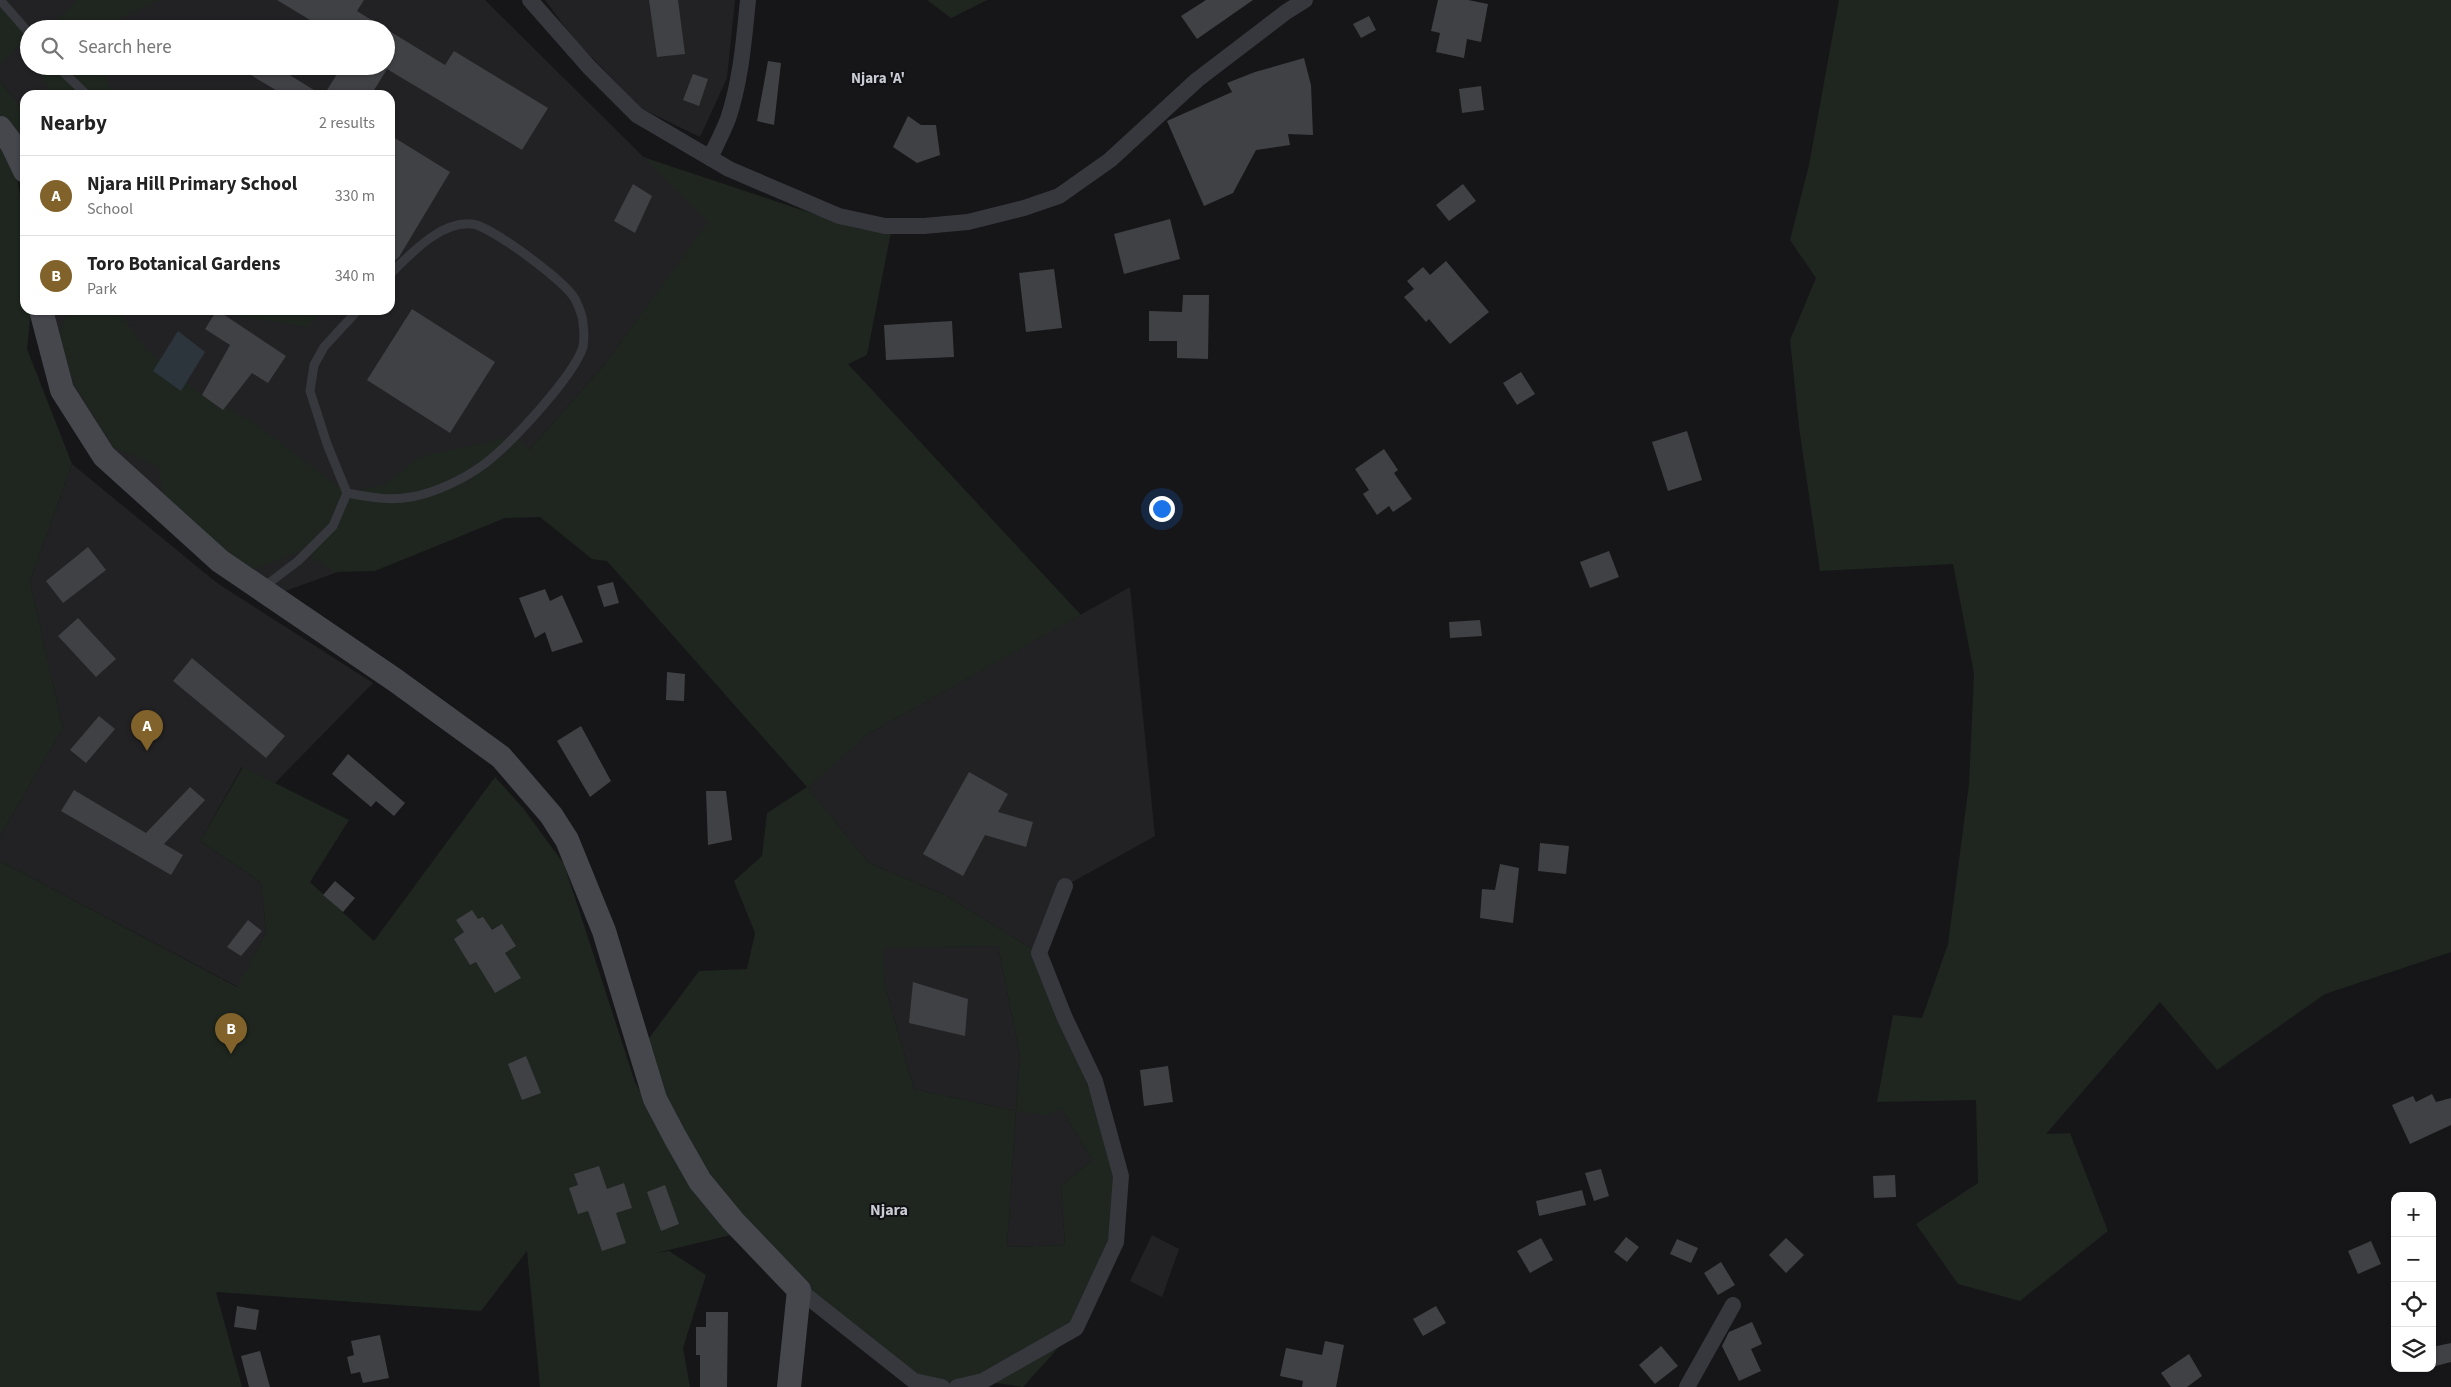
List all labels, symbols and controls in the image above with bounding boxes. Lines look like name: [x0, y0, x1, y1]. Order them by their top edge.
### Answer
search box: [20, 20, 395, 75]
icon: search: [38, 34, 66, 62]
text: Search here: [78, 34, 172, 61]
district label: Njara 'A': [851, 68, 905, 89]
text: Nearby: [40, 108, 107, 138]
text: 2 results: [319, 112, 375, 134]
text: Njara Hill Primary School: [87, 171, 297, 198]
text: A: [51, 185, 61, 207]
text: 330 m: [335, 185, 375, 207]
text: School: [87, 198, 133, 220]
text: Toro Botanical Gardens: [87, 251, 280, 278]
text: B: [51, 265, 61, 287]
text: 340 m: [335, 265, 375, 287]
text: Park: [87, 278, 117, 300]
your location: [1149, 496, 1175, 522]
pin: A: [131, 710, 163, 751]
pin: B: [215, 1013, 247, 1054]
map controls: [2391, 1192, 2436, 1372]
button: +: [2391, 1192, 2436, 1237]
district label: Njara: [870, 1199, 908, 1221]
button: −: [2391, 1237, 2436, 1282]
button: locate: [2391, 1282, 2436, 1327]
button: layers: [2391, 1327, 2436, 1372]

